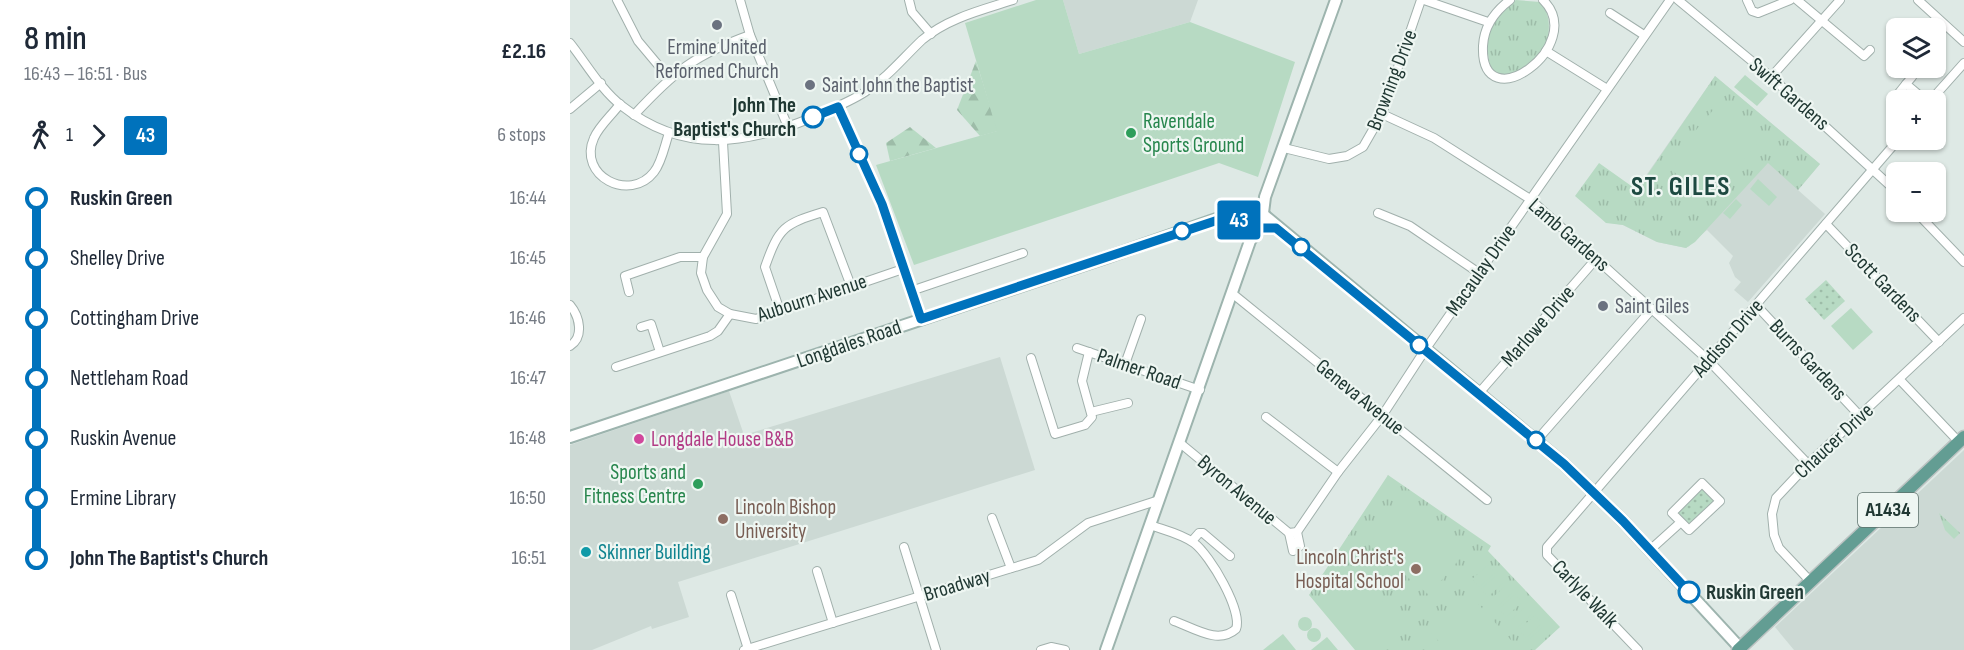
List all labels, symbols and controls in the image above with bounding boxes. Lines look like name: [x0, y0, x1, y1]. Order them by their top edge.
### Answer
marker: Ermine United Reformed Church: [710, 18, 724, 32]
map controls: [1886, 18, 1946, 222]
button: layers: [1886, 18, 1946, 78]
text: 8 min: [24, 19, 87, 59]
street label: Browning Drive: [1361, 26, 1423, 134]
place label: Ermine United Reformed Church: [655, 35, 779, 84]
text: £2.16: [501, 38, 546, 65]
street label: Swift Gardens: [1744, 52, 1834, 136]
text: 16:43 – 16:51 · Bus: [24, 62, 147, 86]
place label: Saint John the Baptist: [822, 73, 974, 98]
marker: Saint John the Baptist: [803, 78, 817, 92]
button: +: [1886, 90, 1946, 150]
place label: John The Baptist's Church: [673, 93, 796, 142]
marker: John The Baptist's Church: [802, 106, 824, 128]
place label: Ravendale Sports Ground: [1143, 109, 1244, 158]
icon: walk: [24, 119, 57, 152]
icon: forward: [82, 119, 115, 152]
text: 1: [66, 123, 73, 147]
text: 43: [136, 123, 155, 148]
text: 6 stops: [497, 123, 546, 147]
marker: Ravendale Sports Ground: [1124, 126, 1138, 140]
unlabelled marker: [850, 145, 868, 163]
button: −: [1886, 162, 1946, 222]
district label: ST. GILES: [1631, 171, 1731, 203]
text: Ruskin Green: [70, 185, 172, 212]
text: 16:44: [510, 186, 546, 210]
street label: Lamb Gardens: [1523, 193, 1615, 277]
line badge: 43: [1212, 200, 1266, 240]
text: 43: [1229, 208, 1249, 233]
street label: Macaulay Drive: [1440, 220, 1522, 320]
unlabelled marker: [1173, 222, 1191, 240]
unlabelled marker: [1292, 238, 1310, 256]
street label: Scott Gardens: [1839, 238, 1927, 328]
text: Shelley Drive: [70, 245, 165, 272]
text: 16:45: [510, 246, 546, 270]
street label: Aubourn Avenue: [753, 269, 870, 328]
street label: Marlowe Drive: [1496, 280, 1580, 372]
place label: Saint Giles: [1615, 294, 1689, 319]
street label: Addison Drive: [1687, 294, 1769, 383]
marker: Saint Giles: [1596, 299, 1610, 313]
text: Cottingham Drive: [70, 305, 199, 332]
text: 16:46: [509, 306, 546, 330]
street label: Burns Gardens: [1764, 314, 1852, 406]
street label: Longdales Road: [794, 315, 904, 373]
unlabelled marker: [1410, 336, 1428, 354]
street label: Palmer Road: [1094, 343, 1184, 395]
street label: Geneva Avenue: [1311, 354, 1409, 440]
text: Nettleham Road: [70, 365, 189, 392]
text: 16:47: [510, 366, 546, 390]
street label: Chaucer Drive: [1789, 398, 1879, 484]
text: Ruskin Avenue: [70, 425, 176, 452]
text: 16:48: [509, 426, 546, 450]
place label: Longdale House B&B: [651, 427, 794, 452]
unlabelled marker: [1527, 431, 1545, 449]
marker: Longdale House B&B: [632, 432, 646, 446]
street label: Byron Avenue: [1192, 450, 1282, 530]
place label: Sports and Fitness Centre: [584, 460, 686, 509]
marker: Sports and Fitness Centre: [691, 477, 705, 491]
text: Ermine Library: [70, 485, 176, 512]
text: 16:50: [510, 486, 546, 510]
road number: A1434: [1858, 493, 1918, 527]
place label: Lincoln Bishop University: [735, 495, 836, 544]
marker: Lincoln Bishop University: [716, 512, 730, 526]
place label: Skinner Building: [598, 540, 711, 565]
text: John The Baptist's Church: [70, 545, 268, 572]
marker: Skinner Building: [579, 545, 593, 559]
place label: Lincoln Christ's Hospital School: [1295, 545, 1404, 594]
text: 16:51: [511, 546, 546, 570]
street label: Carlyle Walk: [1547, 555, 1623, 633]
marker: Lincoln Christ's Hospital School: [1409, 562, 1423, 576]
street label: Broadway: [921, 563, 993, 607]
place label: Ruskin Green: [1706, 580, 1804, 605]
marker: Ruskin Green: [1678, 581, 1700, 603]

